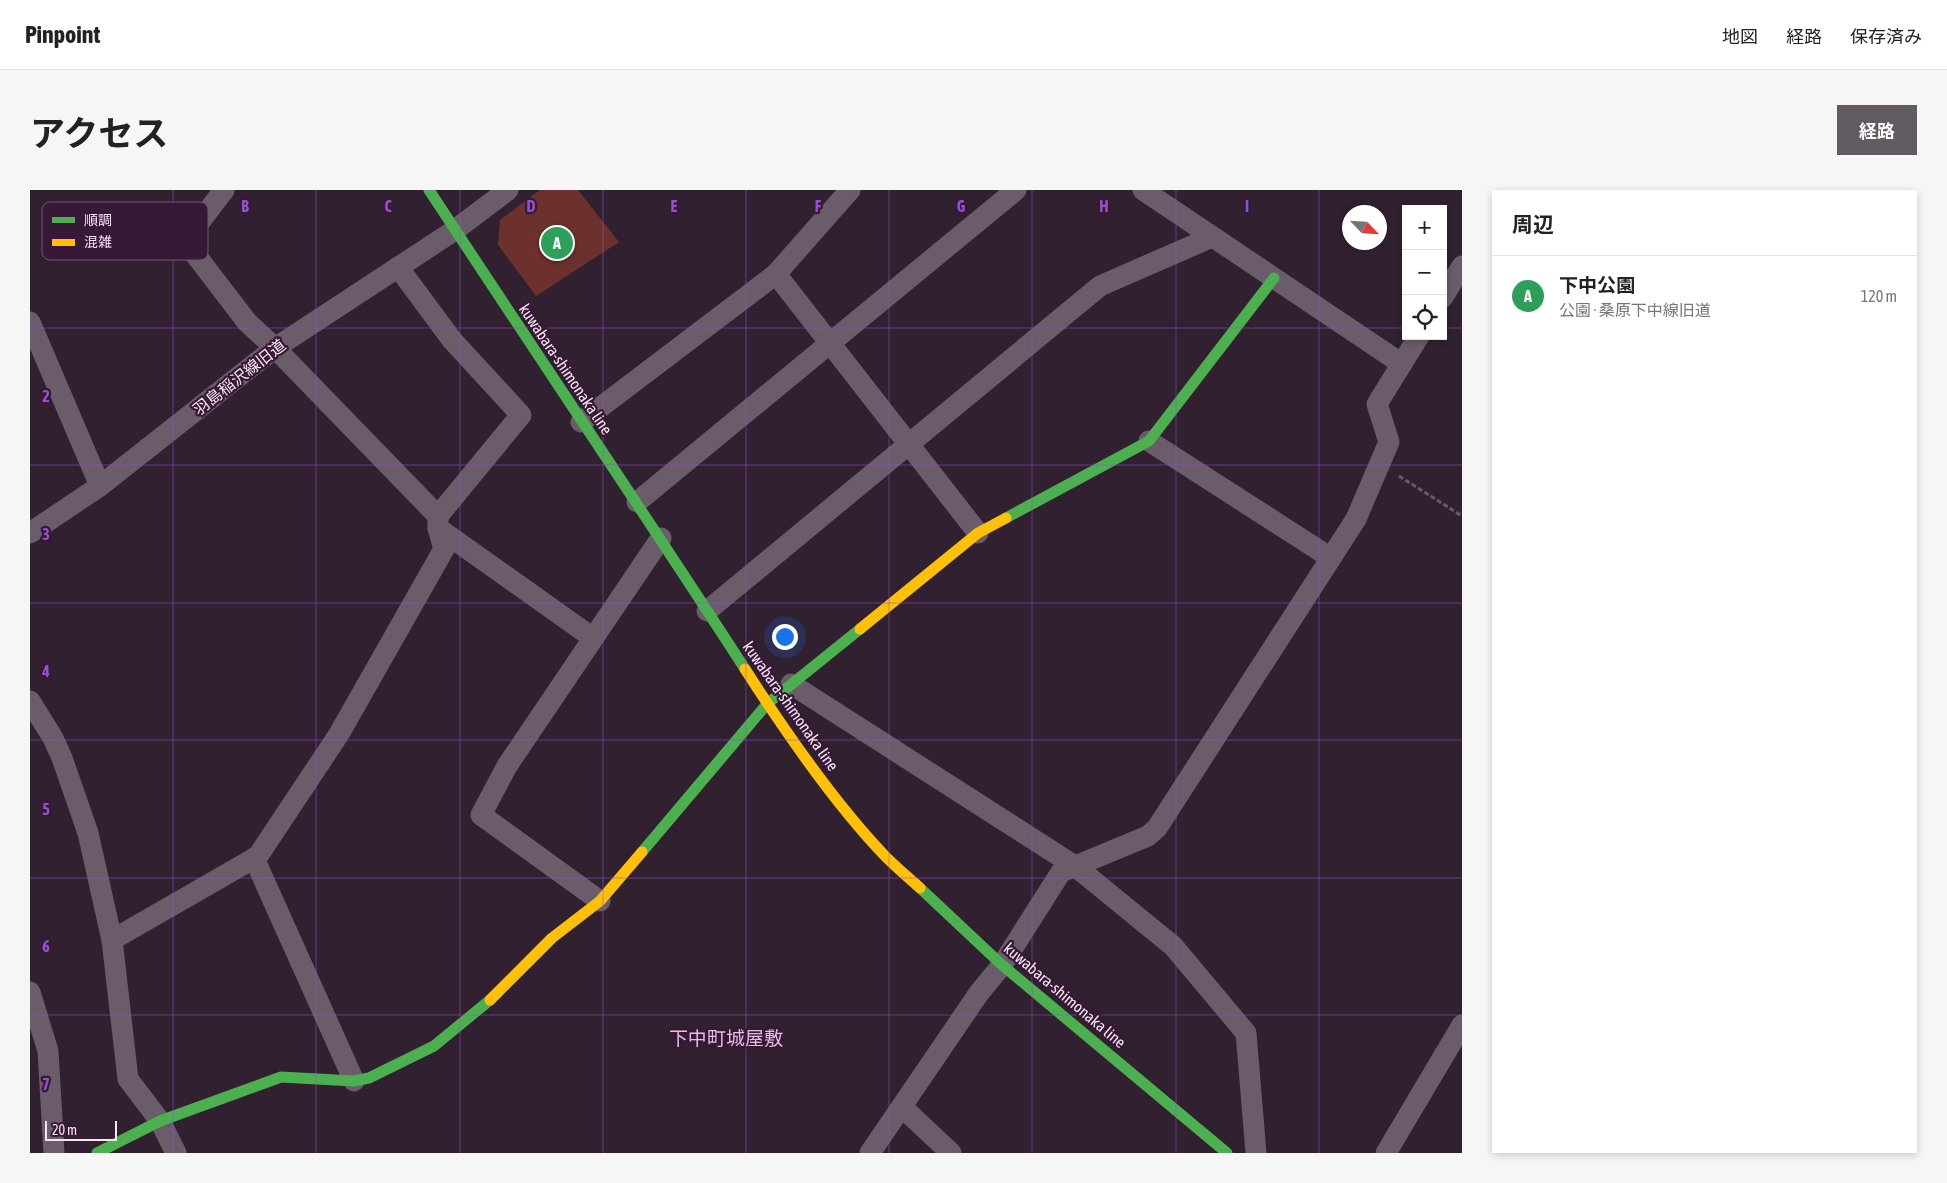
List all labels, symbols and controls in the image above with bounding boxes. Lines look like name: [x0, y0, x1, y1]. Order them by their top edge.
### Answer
text: Pinpoint: [25, 21, 100, 48]
text: 地図: [1722, 26, 1758, 47]
text: 経路: [1786, 26, 1822, 47]
text: 保存済み: [1850, 26, 1922, 47]
button: 経路: [1837, 105, 1917, 155]
text: アクセス: [30, 113, 168, 153]
text: B: [241, 197, 249, 215]
text: C: [384, 197, 392, 215]
text: D: [527, 197, 536, 215]
text: E: [671, 197, 678, 215]
text: F: [815, 197, 822, 215]
text: G: [957, 197, 966, 215]
text: H: [1099, 197, 1109, 215]
text: I: [1245, 197, 1249, 215]
legend: [42, 202, 208, 260]
north arrow: [1342, 205, 1387, 250]
map controls: [1402, 205, 1447, 340]
button: +: [1402, 205, 1447, 250]
text: 順調: [84, 212, 112, 228]
text: 周辺: [1512, 212, 1554, 236]
pin: A: [541, 224, 573, 262]
text: 混雑: [84, 234, 112, 250]
button: −: [1402, 250, 1447, 295]
text: 下中公園: [1559, 274, 1635, 296]
text: A: [1524, 287, 1532, 305]
text: 120 m: [1861, 287, 1897, 305]
button: locate: [1402, 295, 1447, 340]
street label: kuwabara-shimonaka line: [516, 300, 616, 438]
text: 公園 · 桑原下中線旧道: [1559, 301, 1711, 319]
street label: 羽島稲沢線旧道: [189, 335, 289, 419]
text: 2: [42, 387, 50, 405]
text: 3: [42, 525, 50, 543]
your location: [772, 624, 798, 650]
street label: kuwabara-shimonaka line: [740, 638, 842, 774]
text: 4: [41, 662, 50, 680]
text: 5: [42, 800, 50, 818]
text: 6: [42, 937, 50, 955]
street label: kuwabara-shimonaka line: [1000, 939, 1130, 1051]
district label: 下中町城屋敷: [669, 1027, 783, 1049]
text: 7: [42, 1075, 50, 1093]
scale bar: [45, 1118, 118, 1141]
text: 20 m: [52, 1122, 77, 1138]

